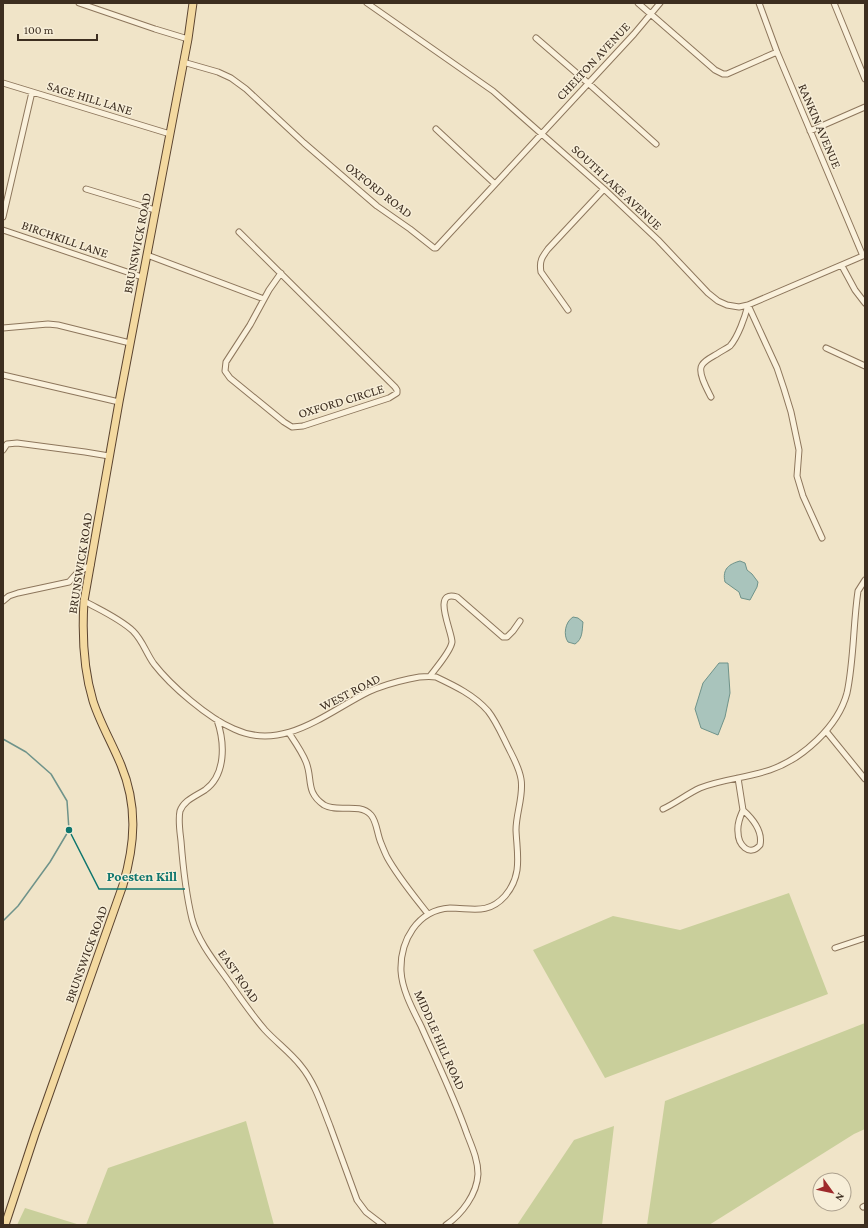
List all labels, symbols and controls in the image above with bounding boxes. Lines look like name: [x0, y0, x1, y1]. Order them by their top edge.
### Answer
scale bar: [18, 16, 97, 42]
street label: CHELTON AVENUE: [553, 19, 633, 103]
text: 100 m: [24, 23, 54, 37]
street label: SAGE HILL LANE: [45, 78, 135, 118]
street label: RANKIN AVENUE: [795, 81, 845, 171]
street label: SOUTH LAKE AVENUE: [569, 141, 665, 233]
street label: OXFORD ROAD: [342, 159, 416, 221]
street label: BRUNSWICK ROAD: [120, 191, 154, 295]
street label: BIRCHKILL LANE: [20, 217, 110, 261]
street label: OXFORD CIRCLE: [296, 381, 386, 421]
street label: BRUNSWICK ROAD: [65, 511, 95, 615]
street label: WEST ROAD: [317, 670, 383, 714]
callout: Poesten Kill: [99, 863, 185, 889]
text: Poesten Kill: [107, 868, 177, 884]
street label: BRUNSWICK ROAD: [61, 903, 111, 1005]
street label: EAST ROAD: [215, 946, 263, 1006]
street label: MIDDLE HILL ROAD: [411, 988, 469, 1092]
north arrow: [812, 1172, 852, 1212]
text: N: [833, 1191, 847, 1204]

